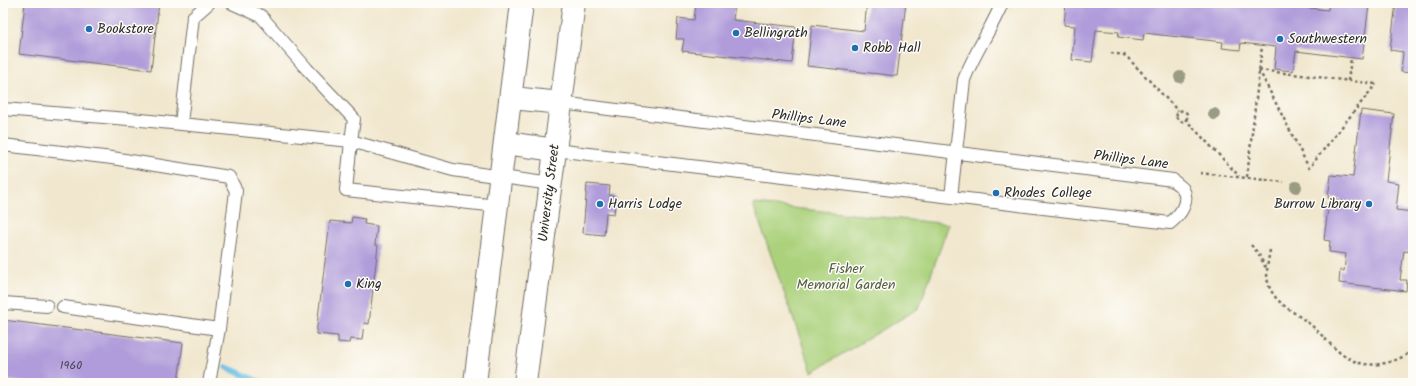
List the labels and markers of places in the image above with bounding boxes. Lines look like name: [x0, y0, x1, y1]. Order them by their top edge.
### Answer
place label: Bookstore: [97, 18, 155, 40]
place label: Bellingrath: [744, 22, 808, 44]
marker: Bookstore: [84, 24, 94, 34]
marker: Bellingrath: [731, 28, 741, 38]
place label: Southwestern: [1288, 28, 1367, 50]
marker: Southwestern: [1275, 34, 1285, 44]
place label: Robb Hall: [863, 37, 921, 59]
marker: Robb Hall: [850, 43, 860, 53]
place label: Rhodes College: [1004, 182, 1092, 204]
marker: Rhodes College: [991, 188, 1001, 198]
place label: Harris Lodge: [608, 193, 683, 215]
place label: Burrow Library: [1274, 193, 1361, 215]
marker: Harris Lodge: [595, 199, 605, 209]
marker: Burrow Library: [1364, 199, 1374, 209]
place label: King: [356, 273, 382, 295]
marker: King: [343, 279, 353, 289]

